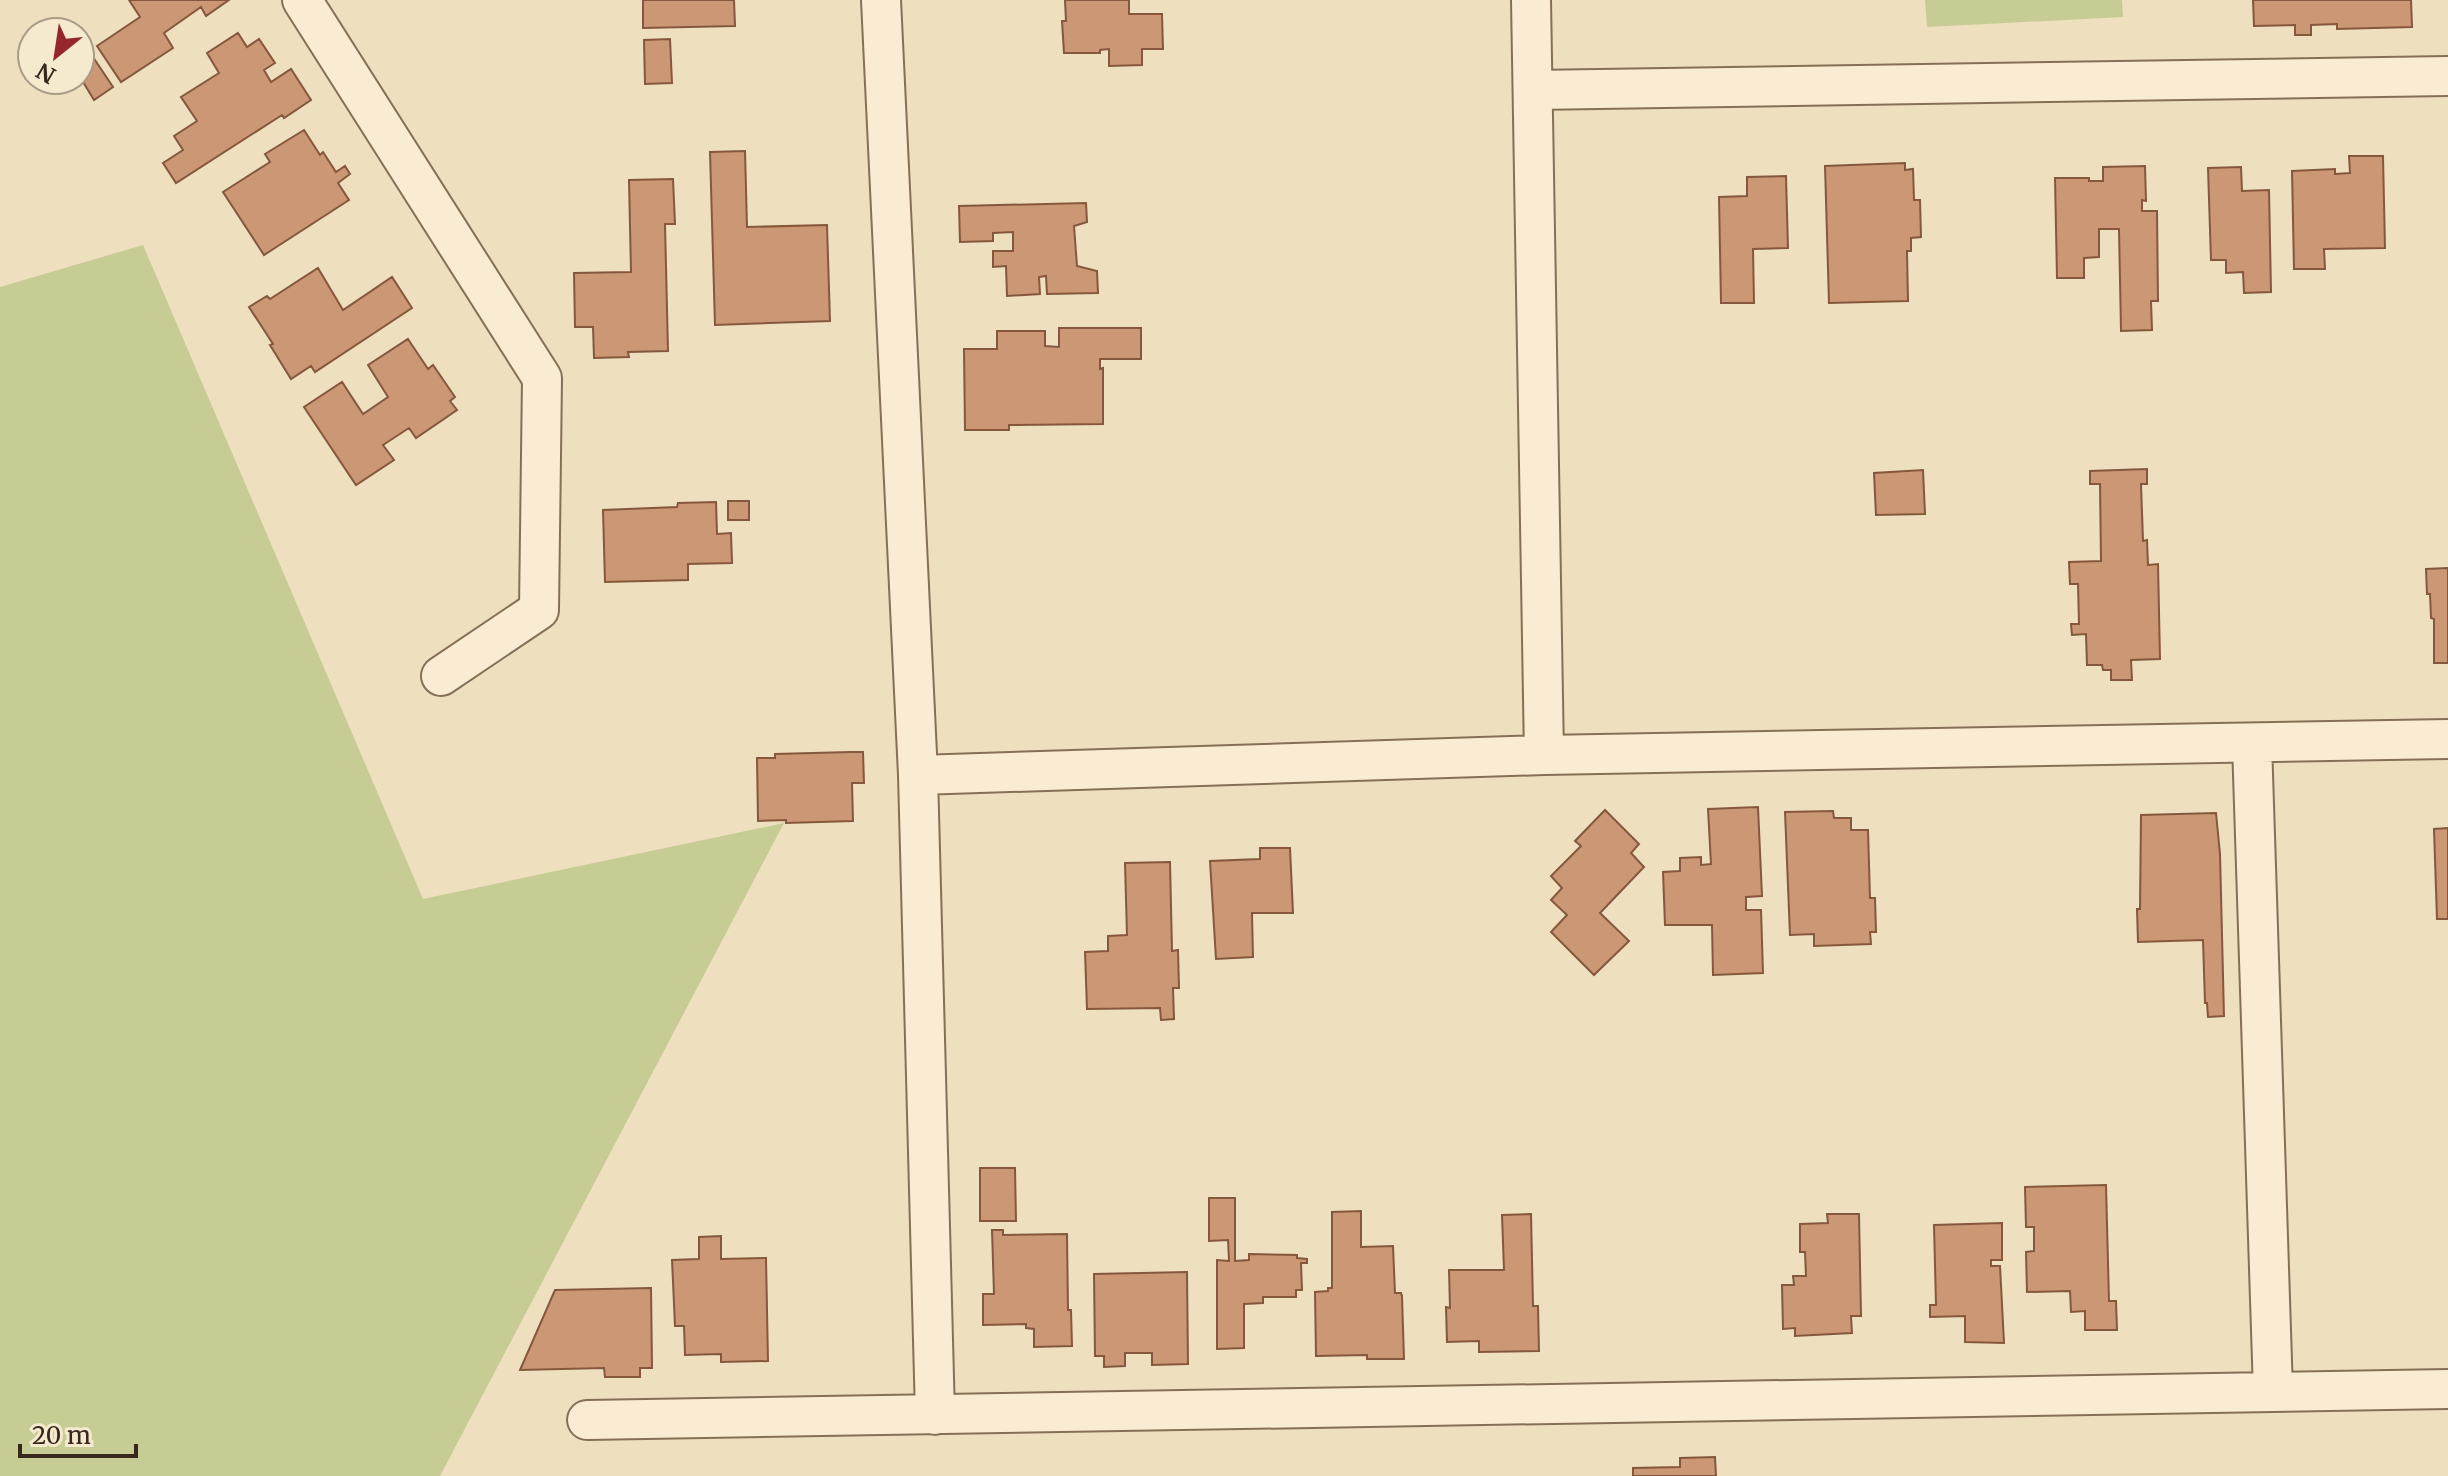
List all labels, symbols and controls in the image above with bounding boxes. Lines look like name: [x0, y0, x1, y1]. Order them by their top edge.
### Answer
north arrow: [16, 16, 96, 96]
text: N: [31, 57, 61, 90]
scale bar: [20, 1408, 136, 1458]
text: 20 m: [32, 1420, 91, 1451]

